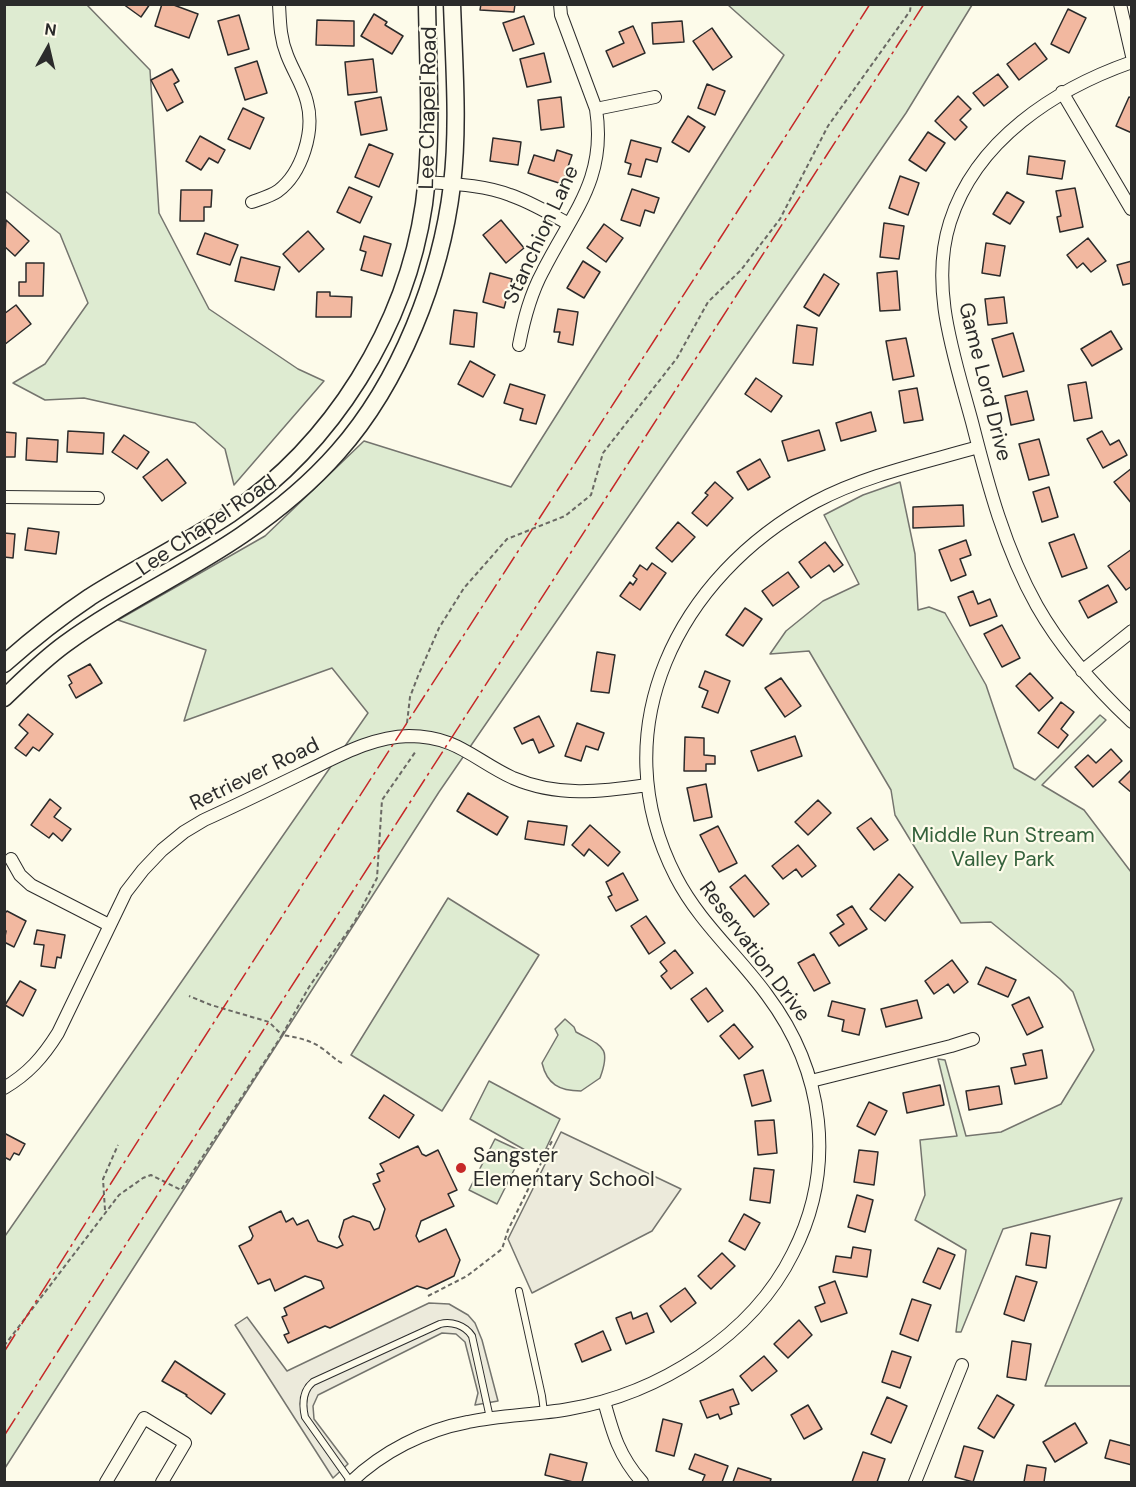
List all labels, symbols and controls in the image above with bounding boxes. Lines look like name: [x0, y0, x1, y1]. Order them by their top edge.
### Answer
north arrow: [18, 18, 78, 78]
text: N: [43, 18, 58, 41]
street label: Lee Chapel Road: [415, 26, 443, 190]
street label: Stanchion Lane: [499, 162, 585, 308]
street label: Game Lord Drive: [952, 300, 1016, 464]
street label: Lee Chapel Road: [132, 470, 282, 582]
street label: Retriever Road: [186, 733, 324, 817]
park label: Middle Run Stream Valley Park: [911, 823, 1095, 873]
street label: Reservation Drive: [693, 877, 815, 1027]
place label: Sangster Elementary School: [473, 1143, 655, 1193]
marker: Sangster Elementary School: [454, 1161, 468, 1175]

